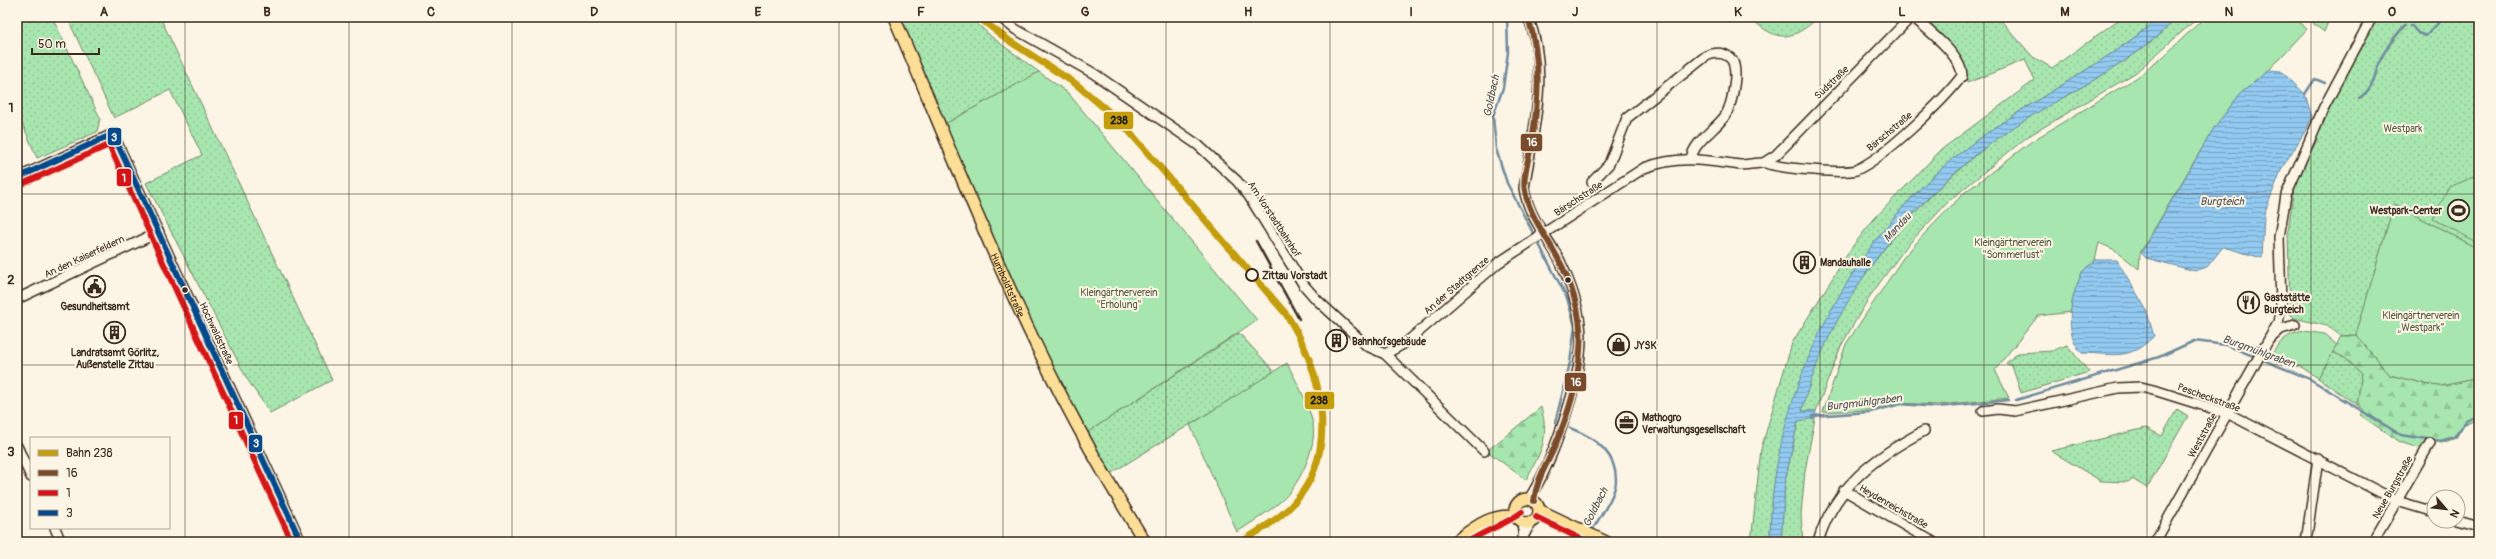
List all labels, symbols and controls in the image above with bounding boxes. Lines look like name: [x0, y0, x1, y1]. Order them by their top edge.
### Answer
text: A: [100, 4, 109, 20]
text: B: [263, 4, 271, 20]
text: C: [427, 4, 435, 20]
text: D: [590, 4, 598, 20]
text: E: [755, 4, 762, 20]
text: F: [917, 4, 925, 20]
text: G: [1081, 4, 1090, 20]
text: H: [1244, 4, 1252, 20]
text: I: [1409, 4, 1413, 20]
text: J: [1572, 4, 1578, 20]
text: K: [1734, 4, 1742, 20]
text: L: [1898, 4, 1906, 20]
text: M: [2060, 4, 2070, 20]
text: N: [2225, 4, 2234, 20]
text: O: [2388, 4, 2397, 20]
scale bar: [32, 30, 99, 56]
text: 50 m: [38, 37, 66, 52]
street label: Südstraße: [1812, 63, 1851, 102]
water label: Goldbach: [1481, 73, 1502, 118]
text: 1: [8, 100, 14, 116]
street label: Bärschstraße: [1865, 109, 1915, 154]
line badge: 238: [1103, 111, 1134, 130]
text: 238: [1110, 114, 1128, 127]
park label: Westpark: [2383, 123, 2423, 135]
line badge: 3: [107, 127, 122, 146]
text: 3: [111, 131, 117, 144]
line badge: 16: [1520, 133, 1543, 152]
text: 16: [1527, 136, 1538, 149]
line badge: 1: [116, 168, 132, 187]
text: 1: [122, 172, 126, 185]
street label: Am Vorstadtbahnhof: [1245, 179, 1303, 260]
street label: Bärschstraße: [1552, 179, 1605, 219]
water label: Burgteich: [2200, 195, 2245, 208]
sports icon: Westpark-Center: [2445, 197, 2471, 223]
place label: Westpark-Center: [2370, 205, 2442, 217]
water label: Mandau: [1881, 209, 1915, 244]
street label: An den Kaiserfeldern: [42, 233, 127, 281]
park label: Kleingärtnerverein "Sommerlust": [1974, 237, 2052, 261]
building icon: Mandauhalle: [1792, 249, 1818, 275]
street label: Humboldtstraße: [988, 251, 1027, 319]
street label: An der Stadtgrenze: [1422, 254, 1492, 317]
place label: Mandauhalle: [1820, 257, 1872, 269]
marker: Zittau Vorstadt: [1245, 268, 1259, 282]
place label: Zittau Vorstadt: [1262, 270, 1328, 282]
text: 2: [7, 272, 15, 288]
public building icon: Gesundheitsamt: [82, 273, 108, 299]
unlabelled marker: [1563, 275, 1573, 285]
unlabelled marker: [180, 285, 190, 295]
park label: Kleingärtnerverein "Erholung": [1080, 287, 1158, 311]
restaurant icon: Gaststätte Burgteich: [2236, 290, 2262, 316]
place label: Gaststätte Burgteich: [2264, 292, 2311, 316]
street label: Hochwaldstraße: [196, 300, 236, 366]
place label: Gesundheitsamt: [61, 301, 130, 313]
park label: Kleingärtnerverein „Westpark“: [2382, 310, 2460, 334]
building icon: Landratsamt Görlitz, Außenstelle Zittau: [102, 319, 128, 345]
building icon: Bahnhofsgebäude: [1323, 328, 1349, 354]
shop icon: JYSK: [1606, 332, 1632, 358]
water label: Burgmühlgraben: [2221, 332, 2297, 371]
place label: Bahnhofsgebäude: [1352, 336, 1427, 348]
place label: JYSK: [1634, 340, 1656, 352]
place label: Landratsamt Görlitz, Außenstelle Zittau: [71, 347, 160, 371]
line badge: 16: [1564, 372, 1587, 392]
text: 16: [1571, 376, 1582, 389]
street label: Pescheckstraße: [2176, 381, 2242, 415]
line badge: 238: [1304, 391, 1335, 410]
water label: Burgmühlgraben: [1826, 391, 1903, 414]
text: 238: [1310, 394, 1328, 407]
office icon: Mathogro Verwaltungsgesellschaft: [1614, 410, 1640, 436]
line badge: 1: [228, 411, 244, 430]
street label: Weststraße: [2186, 411, 2220, 460]
place label: Mathogro Verwaltungsgesellschaft: [1642, 412, 1747, 436]
text: 1: [234, 414, 238, 427]
line badge: 3: [248, 434, 263, 453]
legend: [30, 437, 170, 529]
text: 3: [253, 437, 259, 450]
text: 3: [7, 444, 15, 460]
text: Bahn 238: [66, 446, 113, 461]
street label: Neue Burgstraße: [2370, 454, 2416, 521]
text: 16: [66, 466, 78, 481]
street label: Heydenreichstraße: [1857, 482, 1930, 531]
water label: Goldbach: [1580, 485, 1611, 529]
text: 1: [66, 486, 71, 501]
north arrow: [2426, 489, 2466, 529]
text: 3: [66, 506, 73, 521]
text: N: [2447, 507, 2462, 520]

